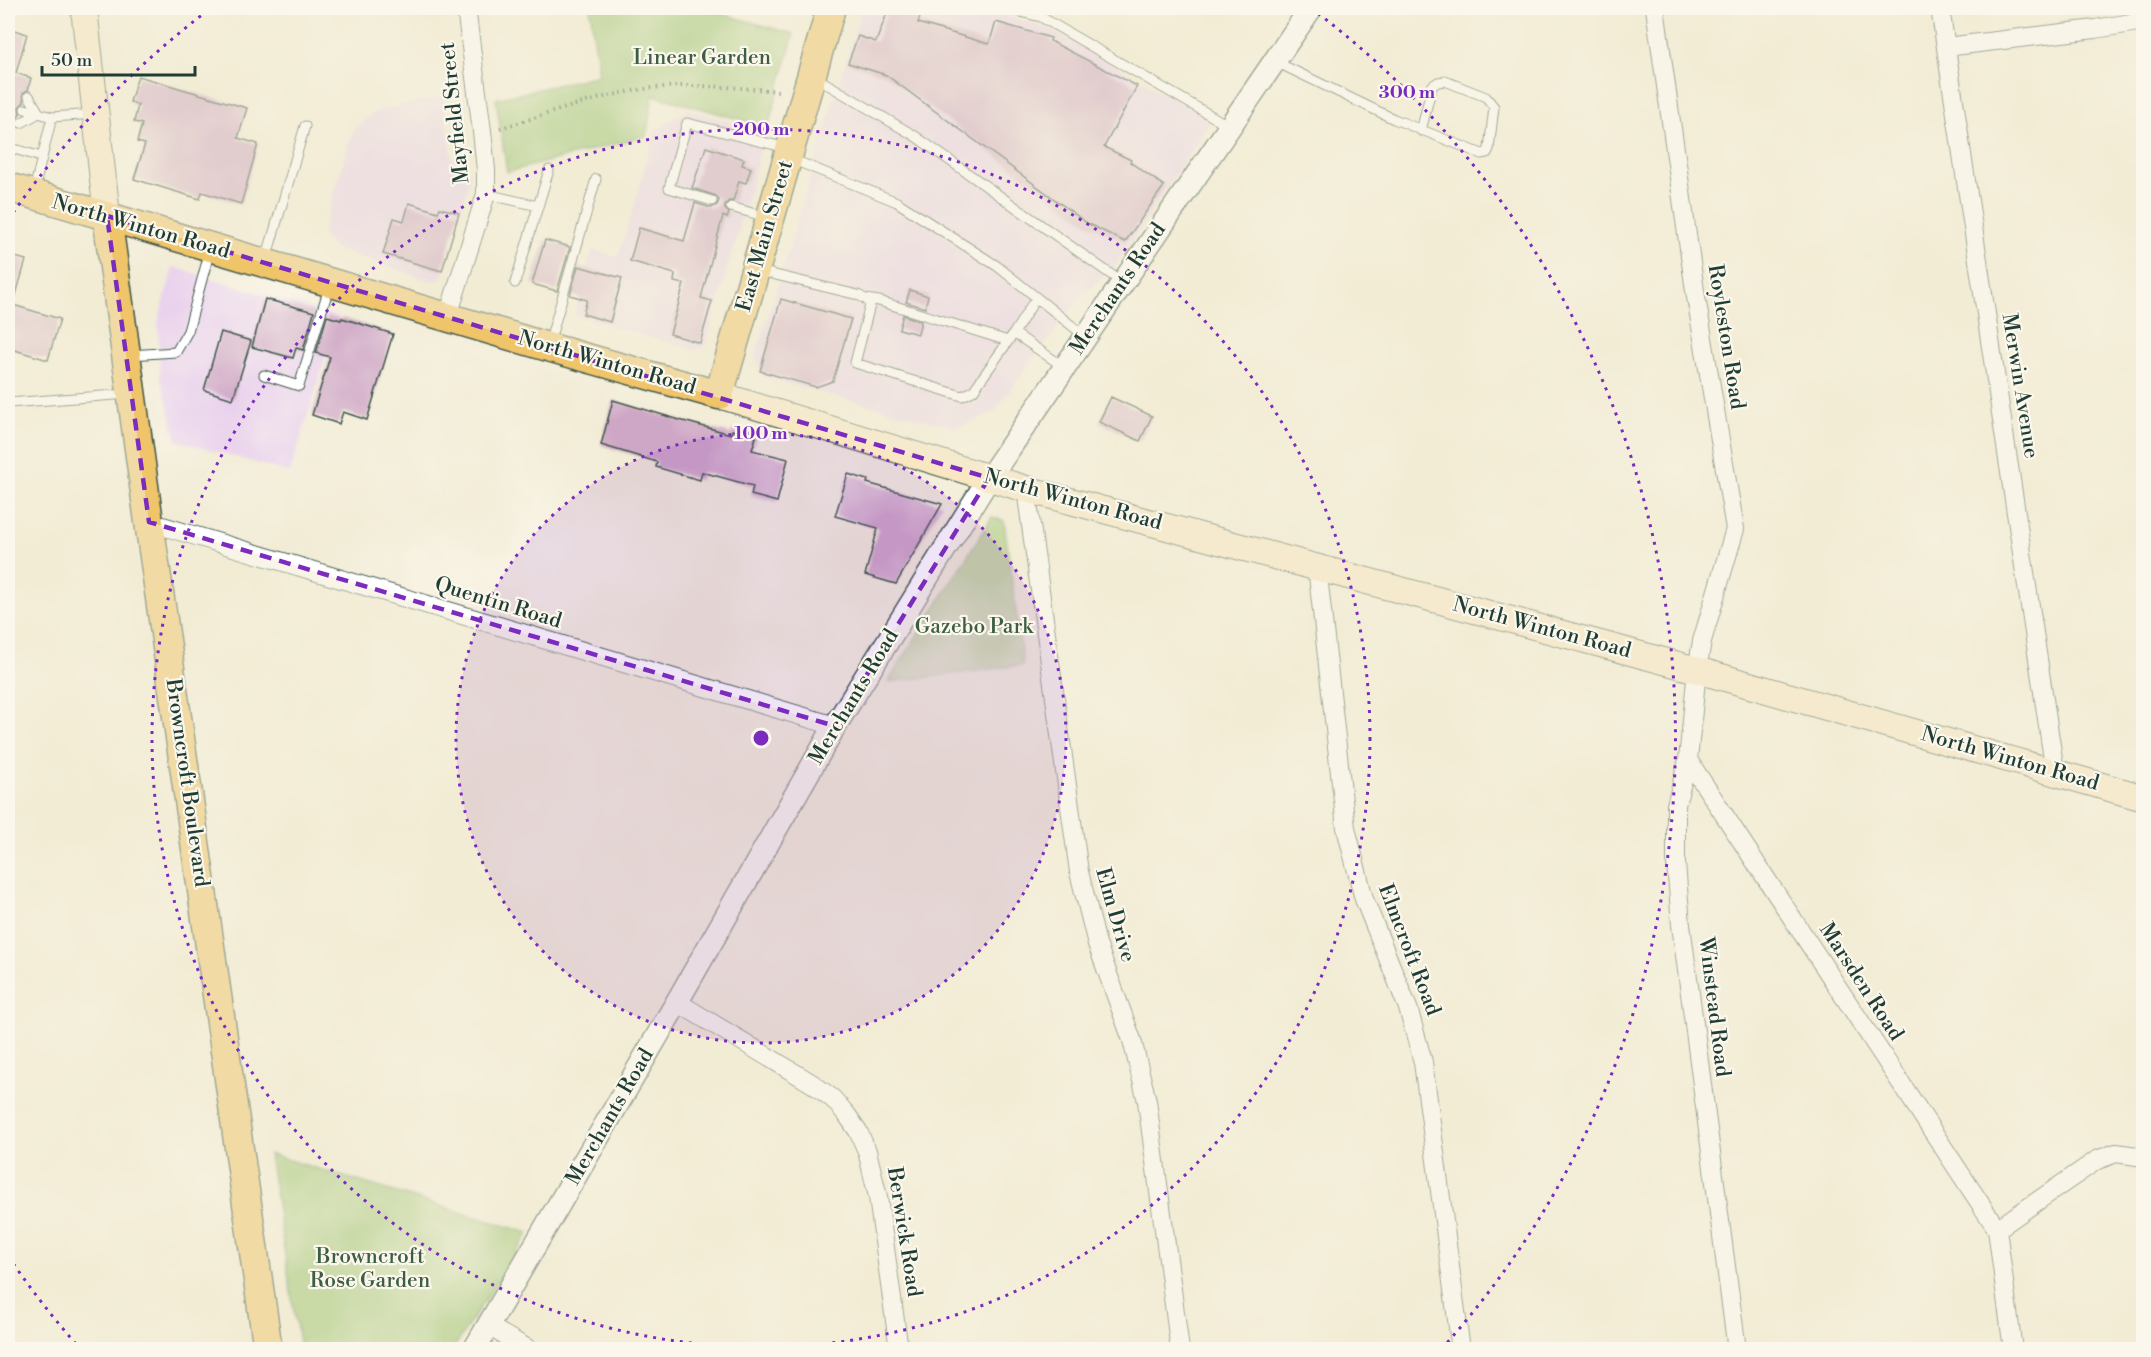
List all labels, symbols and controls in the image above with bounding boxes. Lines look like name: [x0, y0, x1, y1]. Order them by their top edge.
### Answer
scale bar: [42, 39, 195, 77]
street label: Mayfield Street: [435, 40, 475, 185]
park label: Linear Garden: [633, 45, 771, 71]
text: 50 m: [51, 49, 93, 72]
text: 300 m: [1379, 81, 1436, 104]
text: 200 m: [733, 118, 790, 141]
street label: East Main Street: [731, 157, 799, 315]
street label: North Winton Road: [49, 189, 233, 265]
street label: Merchants Road: [1064, 218, 1172, 360]
street label: Royleston Road: [1702, 263, 1750, 412]
street label: Merwin Avenue: [1996, 312, 2044, 460]
street label: North Winton Road: [515, 325, 699, 401]
text: 100 m: [734, 422, 788, 445]
street label: North Winton Road: [981, 464, 1165, 536]
street label: Quentin Road: [431, 571, 565, 635]
street label: North Winton Road: [1450, 592, 1634, 664]
park label: Gazebo Park: [915, 614, 1034, 640]
street label: Merchants Road: [803, 624, 905, 770]
street label: Browncroft Boulevard: [159, 676, 215, 889]
street label: North Winton Road: [1918, 721, 2102, 797]
centre of rings: [751, 728, 771, 748]
street label: Elm Drive: [1089, 865, 1141, 965]
street label: Elmcroft Road: [1372, 881, 1446, 1020]
street label: Marsden Road: [1813, 918, 1909, 1046]
street label: Winstead Road: [1692, 935, 1735, 1078]
street label: Merchants Road: [560, 1044, 660, 1190]
street label: Berwick Road: [881, 1164, 927, 1299]
park label: Browncroft Rose Garden: [310, 1244, 431, 1294]

